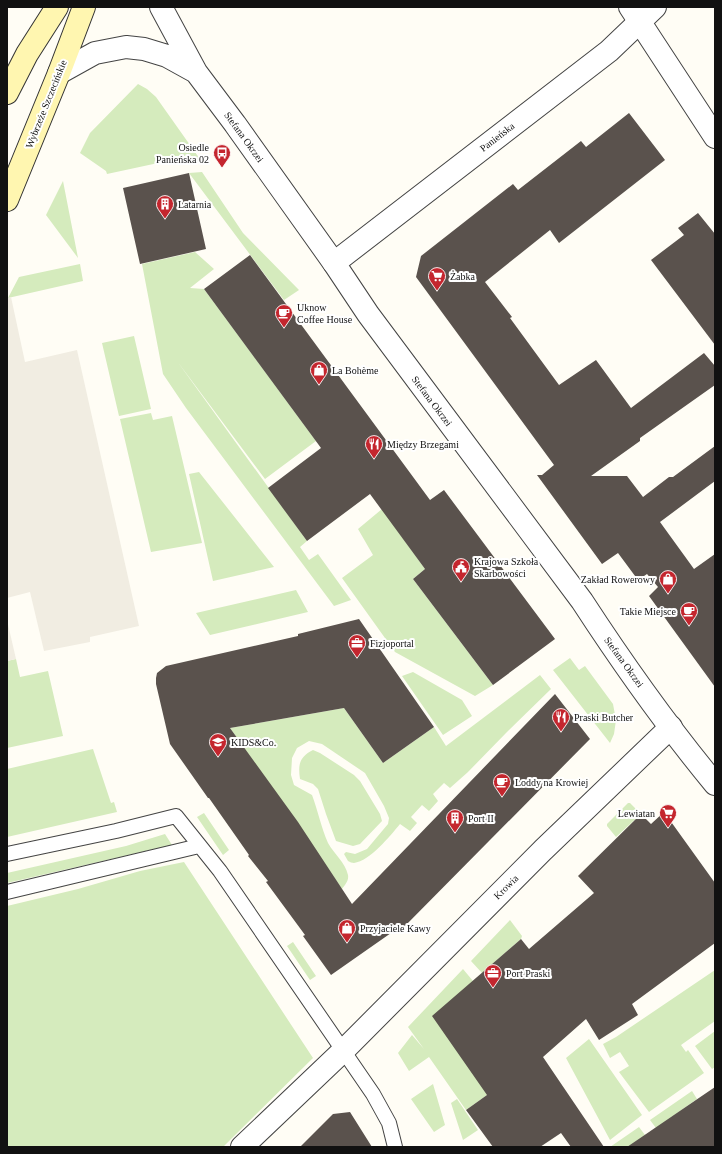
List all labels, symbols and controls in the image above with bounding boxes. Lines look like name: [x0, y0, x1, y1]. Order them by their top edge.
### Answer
street label: Wybrzeże Szczecińskie: [23, 58, 69, 150]
street label: Stefana Okrzei: [222, 110, 266, 165]
street label: Panieńska: [478, 120, 517, 154]
place label: Osiedle Panieńska 02: [156, 142, 210, 165]
bus stop icon: Osiedle Panieńska 02: [212, 143, 232, 168]
building icon: Latarnia: [155, 194, 175, 219]
place label: Latarnia: [178, 199, 212, 210]
supermarket icon: Żabka: [427, 266, 447, 291]
place label: Żabka: [450, 271, 476, 282]
place label: Uknow Coffee House: [297, 302, 353, 325]
cafe icon: Uknow Coffee House: [274, 303, 294, 328]
shop icon: La Bohème: [309, 360, 329, 385]
place label: La Bohème: [332, 365, 379, 376]
street label: Stefana Okrzei: [410, 374, 454, 428]
restaurant icon: Między Brzegami: [364, 434, 384, 459]
place label: Między Brzegami: [387, 439, 459, 450]
place label: Krajowa Szkoła Skarbowości: [474, 556, 539, 579]
public building icon: Krajowa Szkoła Skarbowości: [451, 557, 471, 582]
shop icon: Zakład Rowerowy: [658, 569, 678, 594]
place label: Zakład Rowerowy: [581, 574, 655, 585]
cafe icon: Takie Miejsce: [679, 601, 699, 626]
place label: Takie Miejsce: [620, 606, 677, 617]
office icon: Fizjoportal: [347, 633, 367, 658]
street label: Stefana Okrzei: [602, 635, 646, 690]
place label: Fizjoportal: [370, 638, 414, 649]
restaurant icon: Praski Butcher: [551, 707, 571, 732]
place label: Praski Butcher: [574, 712, 634, 723]
school or university icon: KIDS&Co.: [208, 732, 228, 757]
place label: KIDS&Co.: [231, 737, 276, 748]
cafe icon: Loddy na Krowiej: [492, 772, 512, 797]
place label: Loddy na Krowiej: [515, 777, 588, 788]
supermarket icon: Lewiatan: [658, 803, 678, 828]
building icon: Port II: [445, 808, 465, 833]
place label: Lewiatan: [618, 808, 655, 819]
place label: Port II: [468, 813, 494, 824]
street label: Krowia: [492, 872, 521, 901]
shop icon: Przyjaciele Kawy: [337, 918, 357, 943]
place label: Przyjaciele Kawy: [360, 923, 431, 934]
office icon: Port Praski: [483, 963, 503, 988]
place label: Port Praski: [506, 968, 550, 979]

